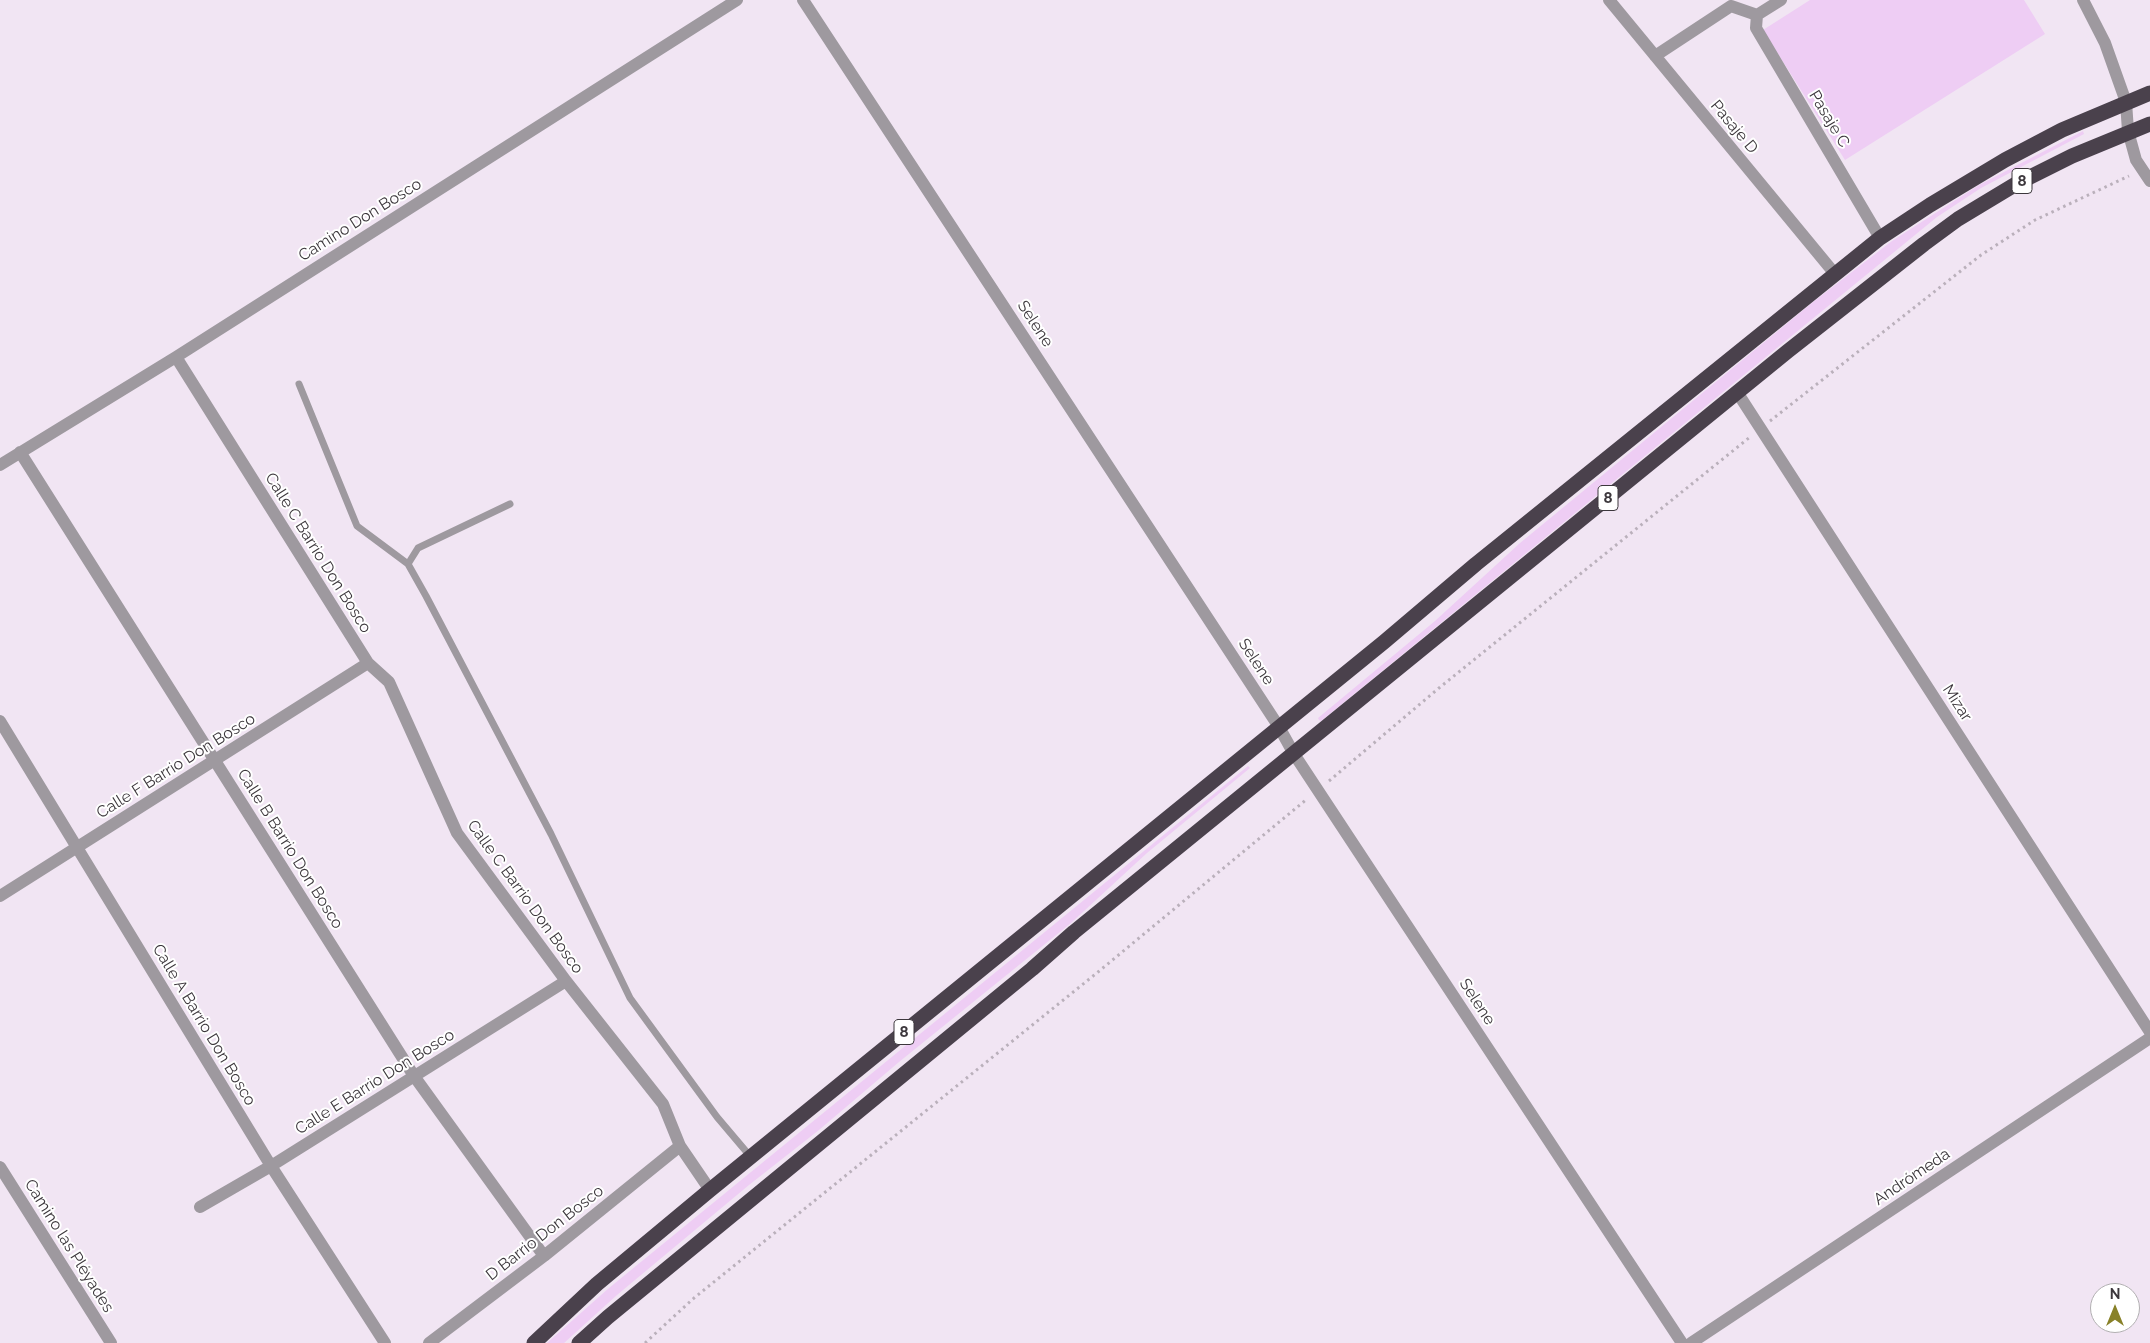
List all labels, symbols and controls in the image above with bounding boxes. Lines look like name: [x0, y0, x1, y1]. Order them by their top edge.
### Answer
street label: Pasaje C: [1805, 87, 1853, 151]
street label: Pasaje D: [1706, 96, 1762, 158]
road number: 8: [2012, 168, 2032, 194]
street label: Camino Don Bosco: [295, 174, 425, 266]
street label: Selene: [1013, 297, 1057, 351]
street label: Calle C Barrio Don Bosco: [261, 469, 375, 637]
road number: 8: [1598, 486, 1618, 510]
street label: Selene: [1234, 635, 1278, 689]
street label: Mizar: [1938, 681, 1976, 725]
street label: Calle F Barrio Don Bosco: [93, 709, 259, 823]
street label: Calle B Barrio Don Bosco: [233, 766, 347, 932]
street label: Calle C Barrio Don Bosco: [463, 816, 587, 978]
street label: Calle A Barrio Don Bosco: [148, 941, 260, 1109]
street label: Selene: [1455, 975, 1499, 1029]
road number: 8: [894, 1020, 914, 1044]
street label: Calle E Barrio Don Bosco: [292, 1025, 458, 1139]
street label: Andrómeda: [1870, 1145, 1954, 1209]
street label: Camino las Pléyades: [20, 1176, 118, 1316]
street label: D Barrio Don Bosco: [482, 1181, 608, 1285]
north arrow: [2090, 1283, 2140, 1333]
text: N: [2110, 1286, 2120, 1302]

